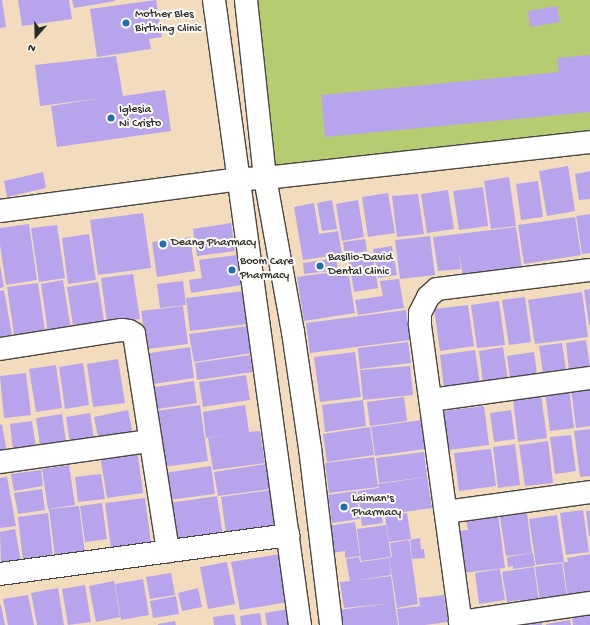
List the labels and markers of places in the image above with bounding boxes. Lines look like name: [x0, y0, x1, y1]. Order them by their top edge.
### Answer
place label: Mother Bles Birthing Clinic: [135, 9, 201, 37]
marker: Mother Bles Birthing Clinic: [120, 17, 132, 29]
place label: Iglesia Ni Cristo: [119, 104, 161, 132]
marker: Iglesia Ni Cristo: [106, 113, 116, 123]
place label: Deang Pharmacy: [171, 237, 256, 251]
marker: Deang Pharmacy: [158, 239, 168, 249]
place label: Basilio-David Dental Clinic: [328, 252, 392, 280]
place label: Boom Care Pharmacy: [240, 256, 294, 284]
marker: Basilio-David Dental Clinic: [315, 261, 325, 271]
marker: Boom Care Pharmacy: [227, 265, 237, 275]
place label: Laiman's Pharmacy: [352, 493, 401, 521]
marker: Laiman's Pharmacy: [339, 502, 349, 512]

